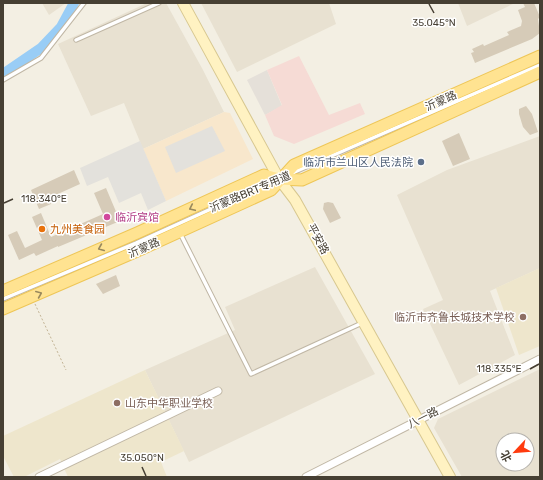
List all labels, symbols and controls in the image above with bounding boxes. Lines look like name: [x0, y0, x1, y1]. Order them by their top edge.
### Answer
text: 35.045°N: [412, 17, 456, 29]
street label: 沂蒙路: [423, 88, 459, 114]
place label: 临沂市兰山区人民法院: [303, 156, 413, 169]
marker: 临沂市兰山区人民法院: [416, 157, 426, 167]
street label: 沂蒙路BRT专用道: [207, 169, 293, 215]
text: 118.340°E: [21, 193, 67, 205]
one-way arrow: [189, 203, 196, 211]
place label: 临沂宾馆: [115, 211, 159, 224]
marker: 临沂宾馆: [102, 212, 112, 222]
street label: 平安路: [304, 221, 332, 257]
place label: 九州美食园: [50, 223, 105, 236]
marker: 九州美食园: [37, 224, 47, 234]
street label: 沂蒙路: [126, 235, 162, 261]
one-way arrow: [98, 243, 106, 251]
one-way arrow: [35, 290, 42, 298]
place label: 临沂市齐鲁长城技术学校: [394, 311, 515, 324]
marker: 临沂市齐鲁长城技术学校: [518, 312, 528, 322]
text: 118.335°E: [476, 363, 522, 375]
place label: 山东中华职业学校: [125, 397, 213, 410]
marker: 山东中华职业学校: [112, 398, 122, 408]
street label: 八一路: [405, 405, 441, 431]
north arrow: [495, 432, 535, 472]
text: 北: [498, 448, 515, 464]
text: 35.050°N: [120, 452, 164, 464]

